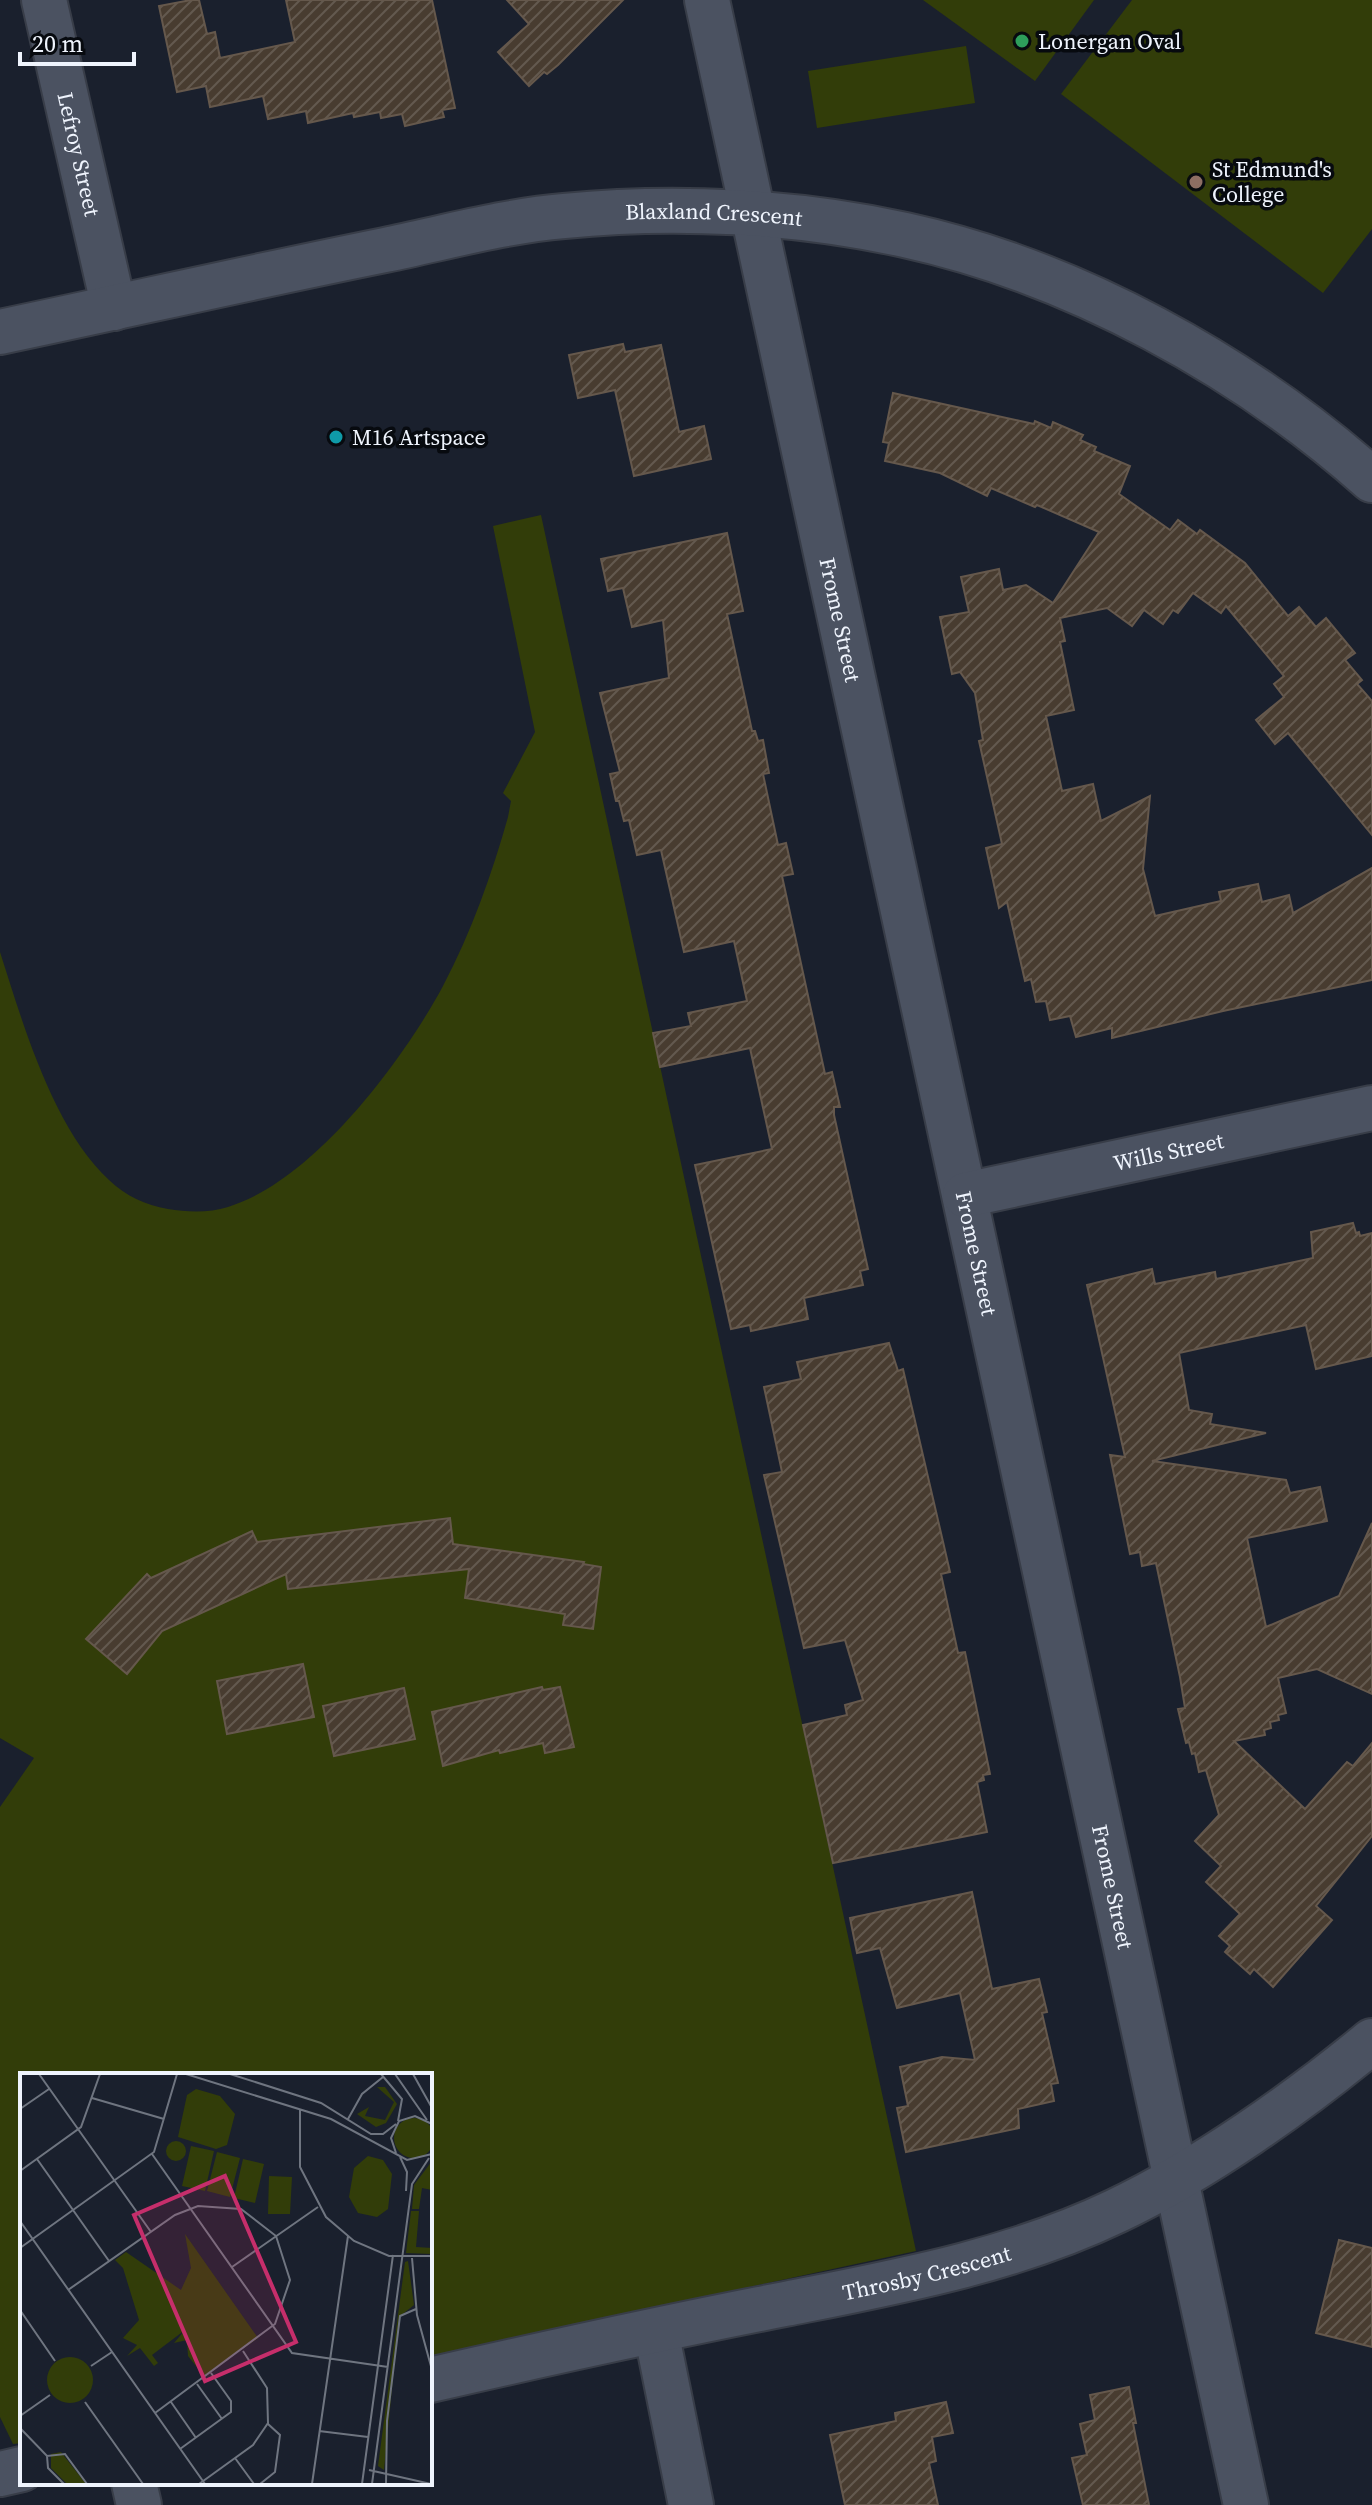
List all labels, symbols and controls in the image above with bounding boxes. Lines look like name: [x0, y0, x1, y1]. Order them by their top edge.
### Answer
scale bar: [20, 16, 134, 66]
place label: Lonergan Oval: [1038, 26, 1181, 56]
text: 20 m: [32, 27, 83, 60]
marker: Lonergan Oval: [1013, 32, 1031, 50]
street label: Lefroy Street: [50, 89, 108, 220]
place label: St Edmund's College: [1212, 154, 1332, 209]
marker: St Edmund's College: [1187, 173, 1205, 191]
street label: Blaxland Crescent: [625, 196, 805, 233]
place label: M16 Artspace: [352, 422, 486, 452]
marker: M16 Artspace: [327, 428, 345, 446]
street label: Frome Street: [812, 555, 869, 686]
street label: Wills Street: [1110, 1125, 1227, 1178]
street label: Frome Street: [949, 1188, 1005, 1319]
street label: Frome Street: [1085, 1822, 1141, 1953]
inset map: [20, 2073, 432, 2485]
street label: Throsby Crescent: [840, 2237, 1015, 2307]

